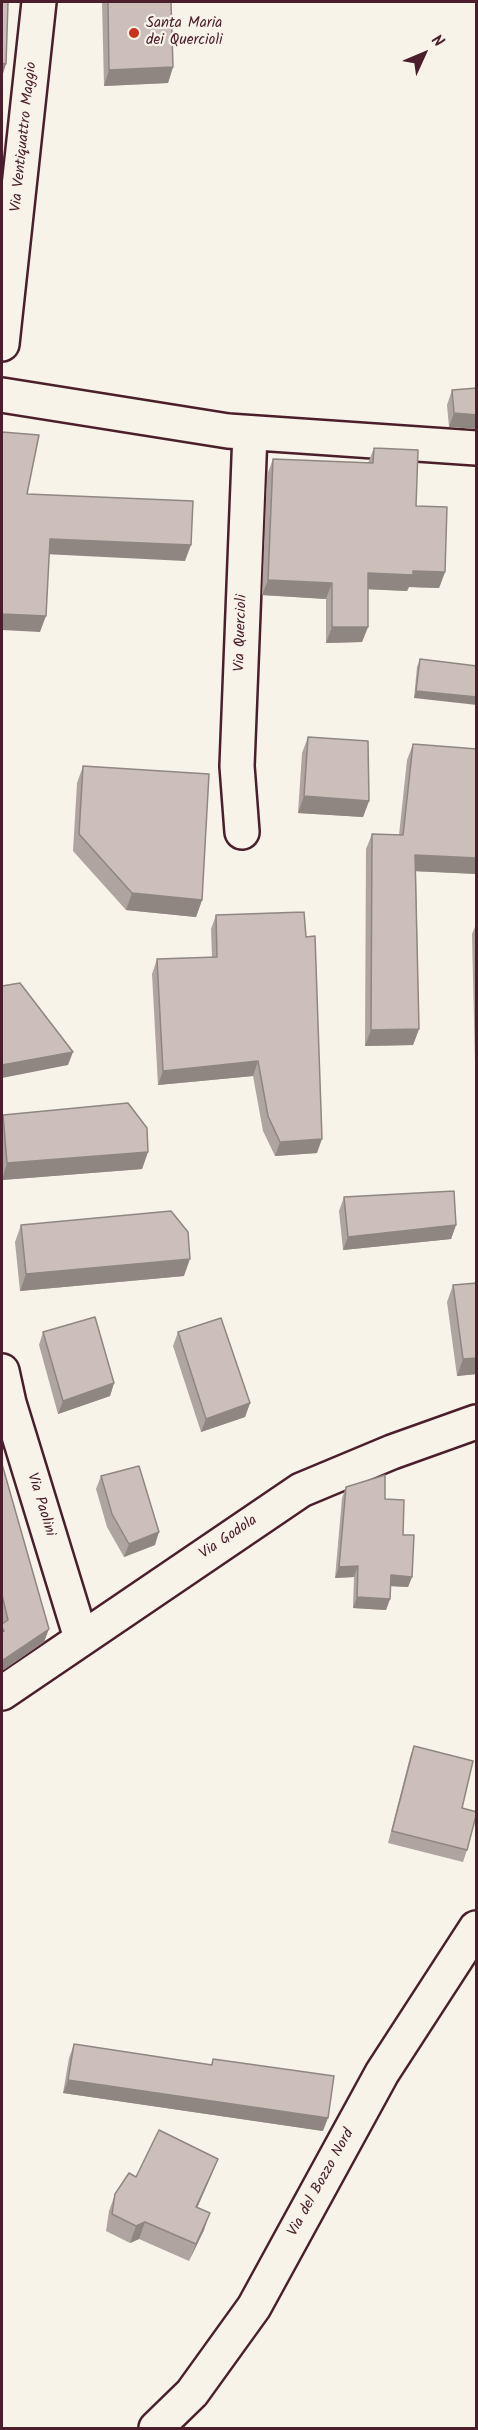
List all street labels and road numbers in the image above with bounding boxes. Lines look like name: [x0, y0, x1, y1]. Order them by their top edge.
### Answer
street label: Via Ventiquattro Maggio: [8, 61, 42, 213]
street label: Via Quercioli: [232, 594, 252, 672]
street label: Via Paolini: [22, 1471, 58, 1539]
street label: Via Godola: [197, 1512, 261, 1564]
street label: Via del Bozzo Nord: [285, 2126, 359, 2240]

